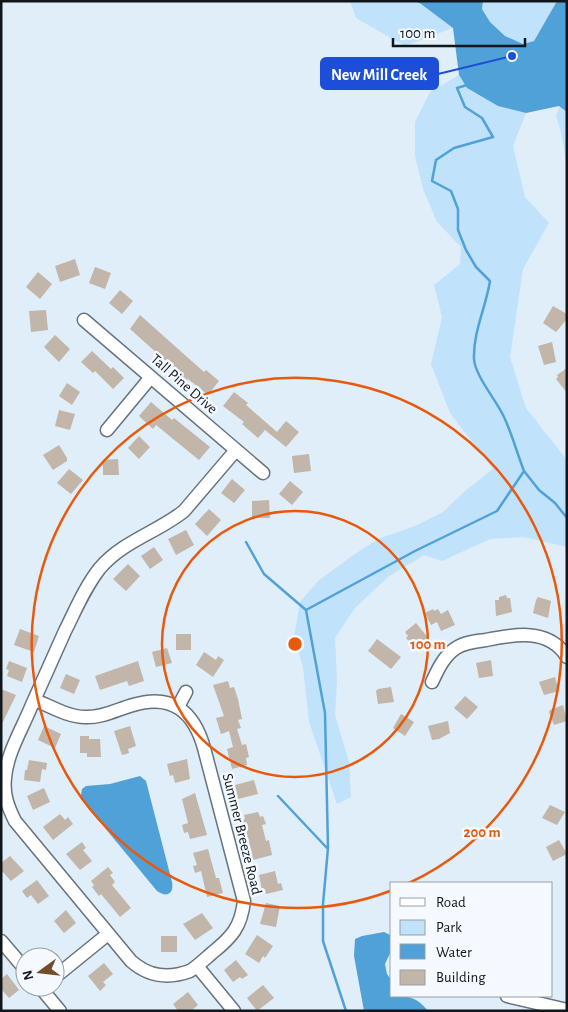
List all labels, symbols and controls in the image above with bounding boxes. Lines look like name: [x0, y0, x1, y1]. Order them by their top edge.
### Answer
scale bar: [393, 15, 526, 47]
text: 100 m: [400, 26, 435, 41]
callout: New Mill Creek: [321, 58, 438, 89]
text: New Mill Creek: [331, 67, 427, 83]
street label: Tall Pine Drive: [148, 351, 220, 417]
centre of rings: [286, 635, 304, 653]
text: 100 m: [410, 637, 446, 652]
street label: Summer Breeze Road: [220, 772, 264, 896]
text: 200 m: [463, 825, 501, 840]
legend: [390, 882, 553, 997]
text: Road: [436, 895, 466, 910]
text: Park: [436, 920, 462, 935]
text: Water: [436, 945, 472, 960]
north arrow: [15, 947, 65, 997]
text: N: [20, 969, 36, 982]
text: Building: [436, 970, 486, 985]

